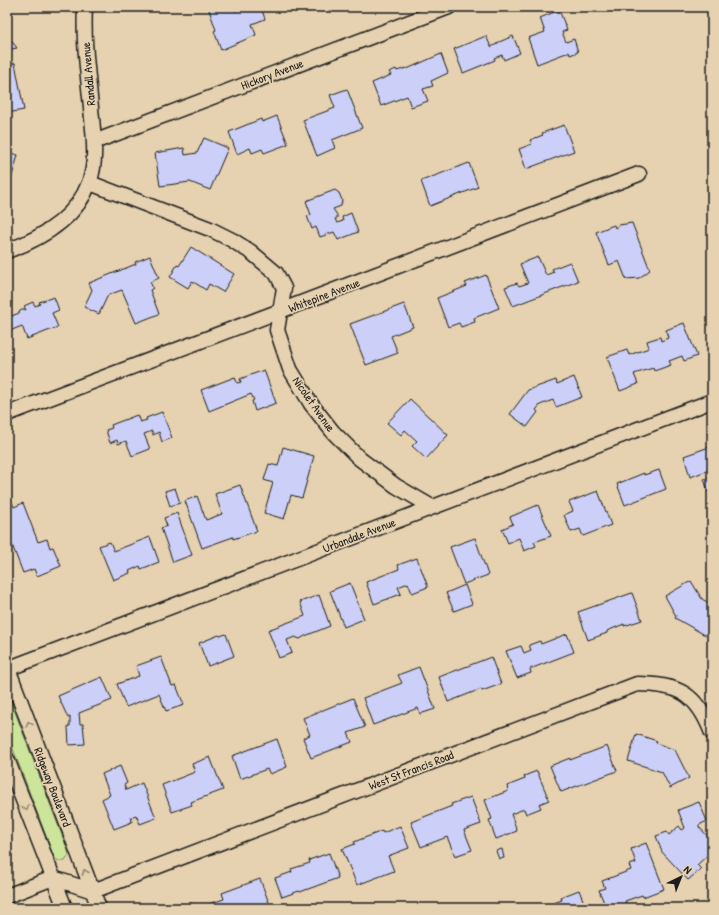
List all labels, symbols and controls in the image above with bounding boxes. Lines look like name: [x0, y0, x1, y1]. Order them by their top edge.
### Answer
street label: Randall Avenue: [77, 41, 99, 106]
street label: Hickory Avenue: [238, 54, 306, 94]
street label: Whitepine Avenue: [286, 274, 362, 316]
street label: Nicolet Avenue: [289, 373, 339, 435]
street label: Urbandale Avenue: [320, 513, 398, 557]
one-way arrow: [26, 721, 34, 728]
street label: Ridgeway Boulevard: [30, 745, 76, 829]
street label: West St Francis Road: [366, 746, 456, 794]
one-way arrow: [22, 805, 30, 812]
north arrow: [661, 857, 701, 897]
text: N: [681, 863, 695, 877]
one-way arrow: [82, 868, 90, 875]

